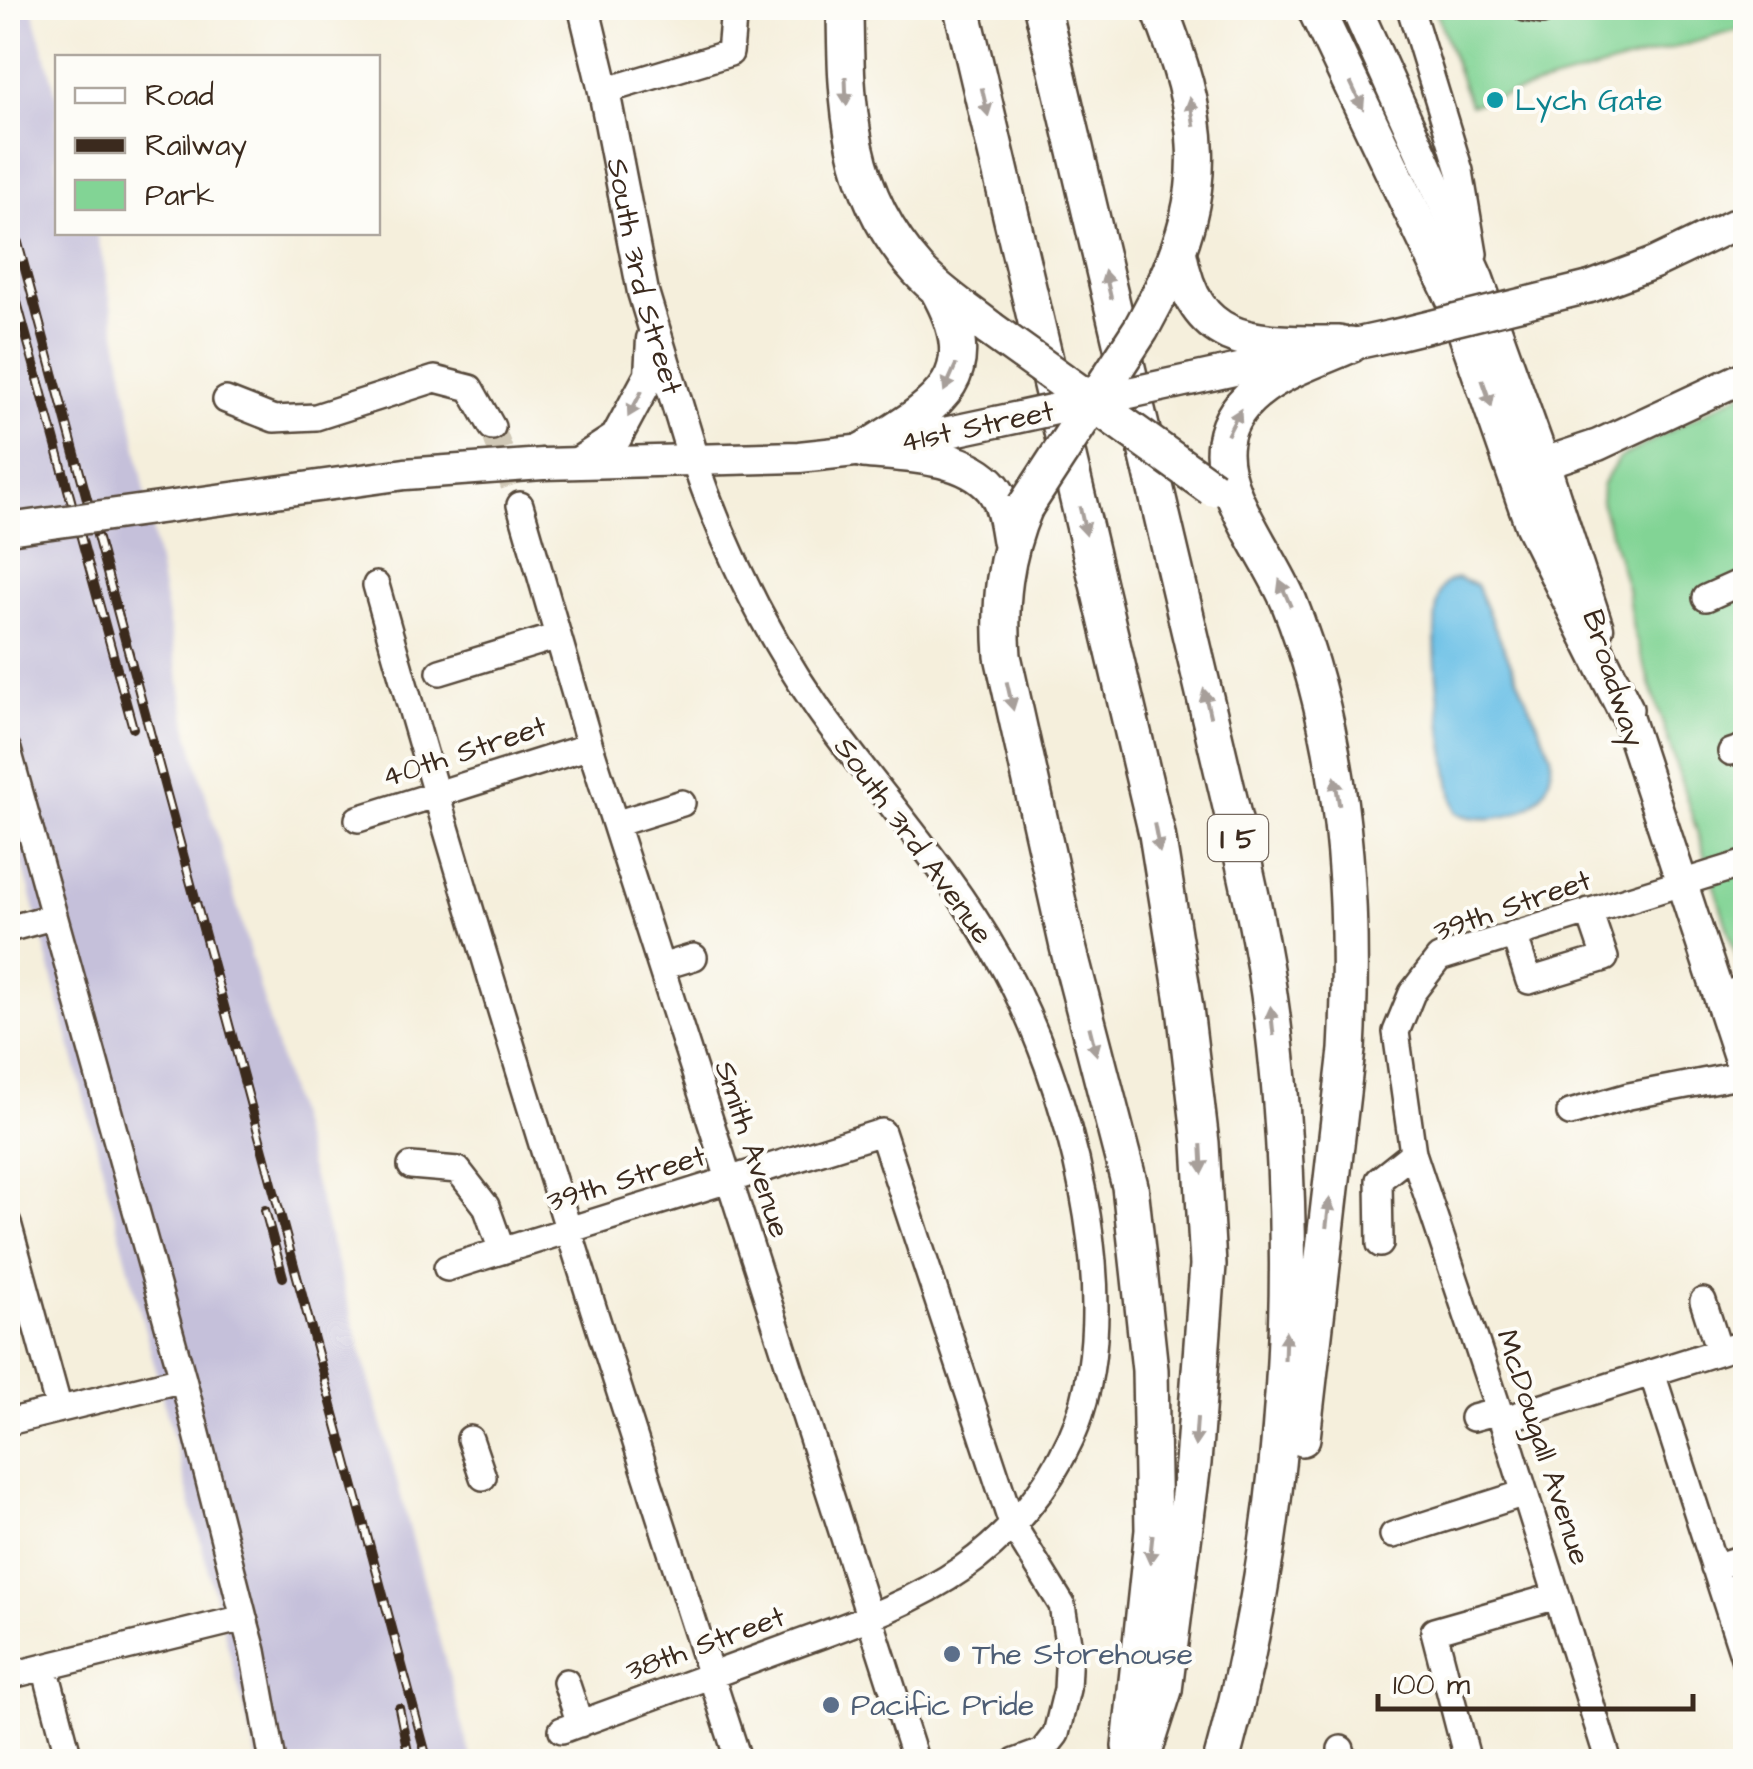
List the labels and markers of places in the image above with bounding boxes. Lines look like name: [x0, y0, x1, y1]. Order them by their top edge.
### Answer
place label: Lych Gate: [1515, 80, 1662, 123]
marker: Lych Gate: [1484, 89, 1506, 111]
place label: The Storehouse: [972, 1634, 1193, 1676]
marker: The Storehouse: [941, 1643, 963, 1665]
place label: Pacific Pride: [851, 1685, 1034, 1727]
marker: Pacific Pride: [820, 1694, 842, 1716]

